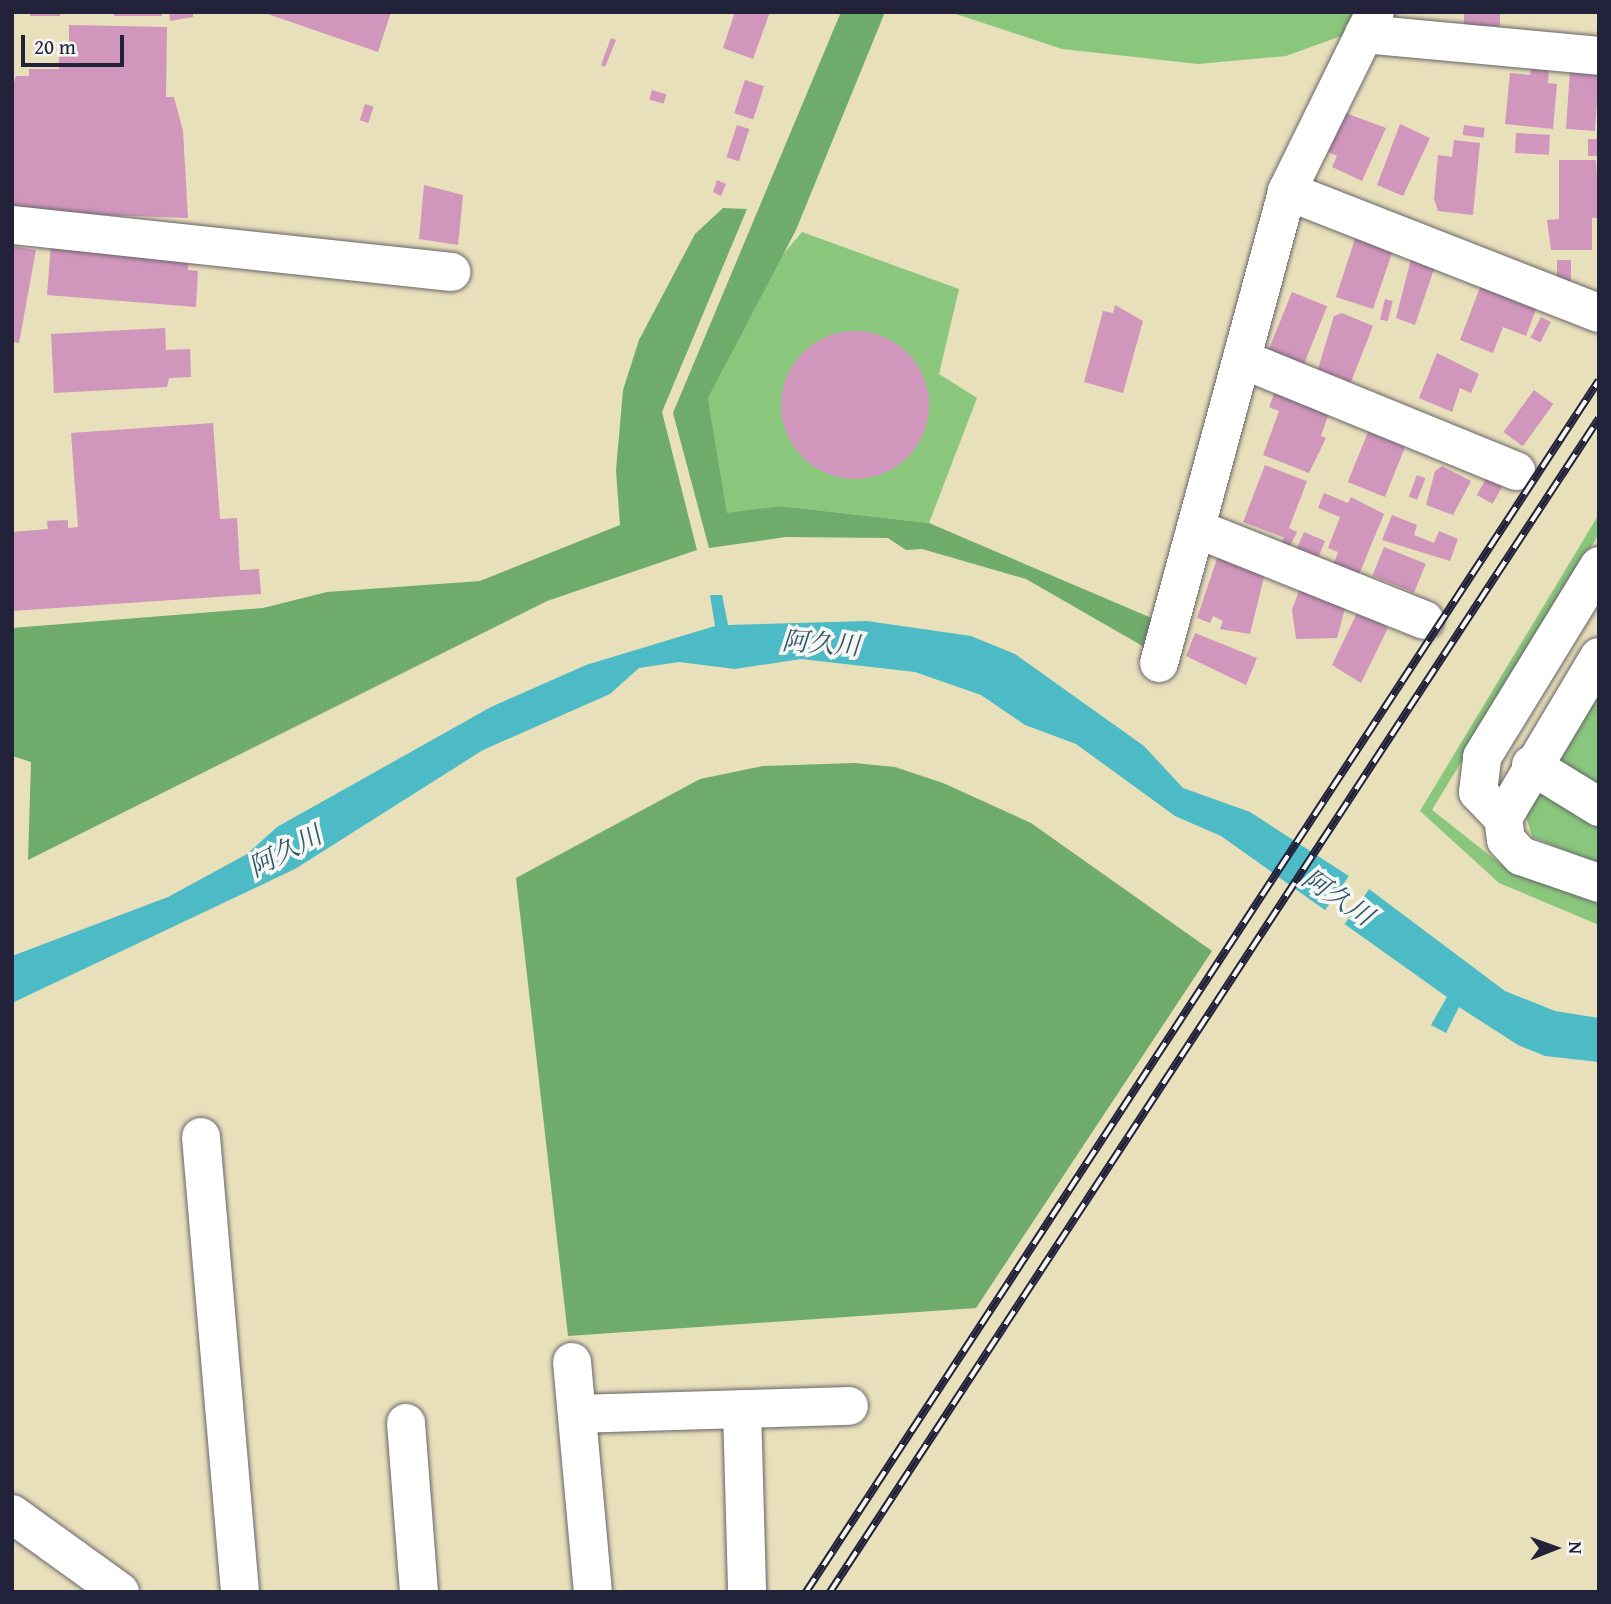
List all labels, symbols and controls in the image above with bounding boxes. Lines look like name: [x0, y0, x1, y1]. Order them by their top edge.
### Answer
scale bar: [24, 21, 128, 65]
text: 20 m: [34, 31, 76, 62]
water label: 阿久川: [781, 625, 861, 661]
water label: 阿久川: [243, 819, 327, 883]
water label: 阿久川: [1297, 862, 1379, 932]
north arrow: [1520, 1513, 1590, 1583]
text: N: [1562, 1541, 1590, 1554]

